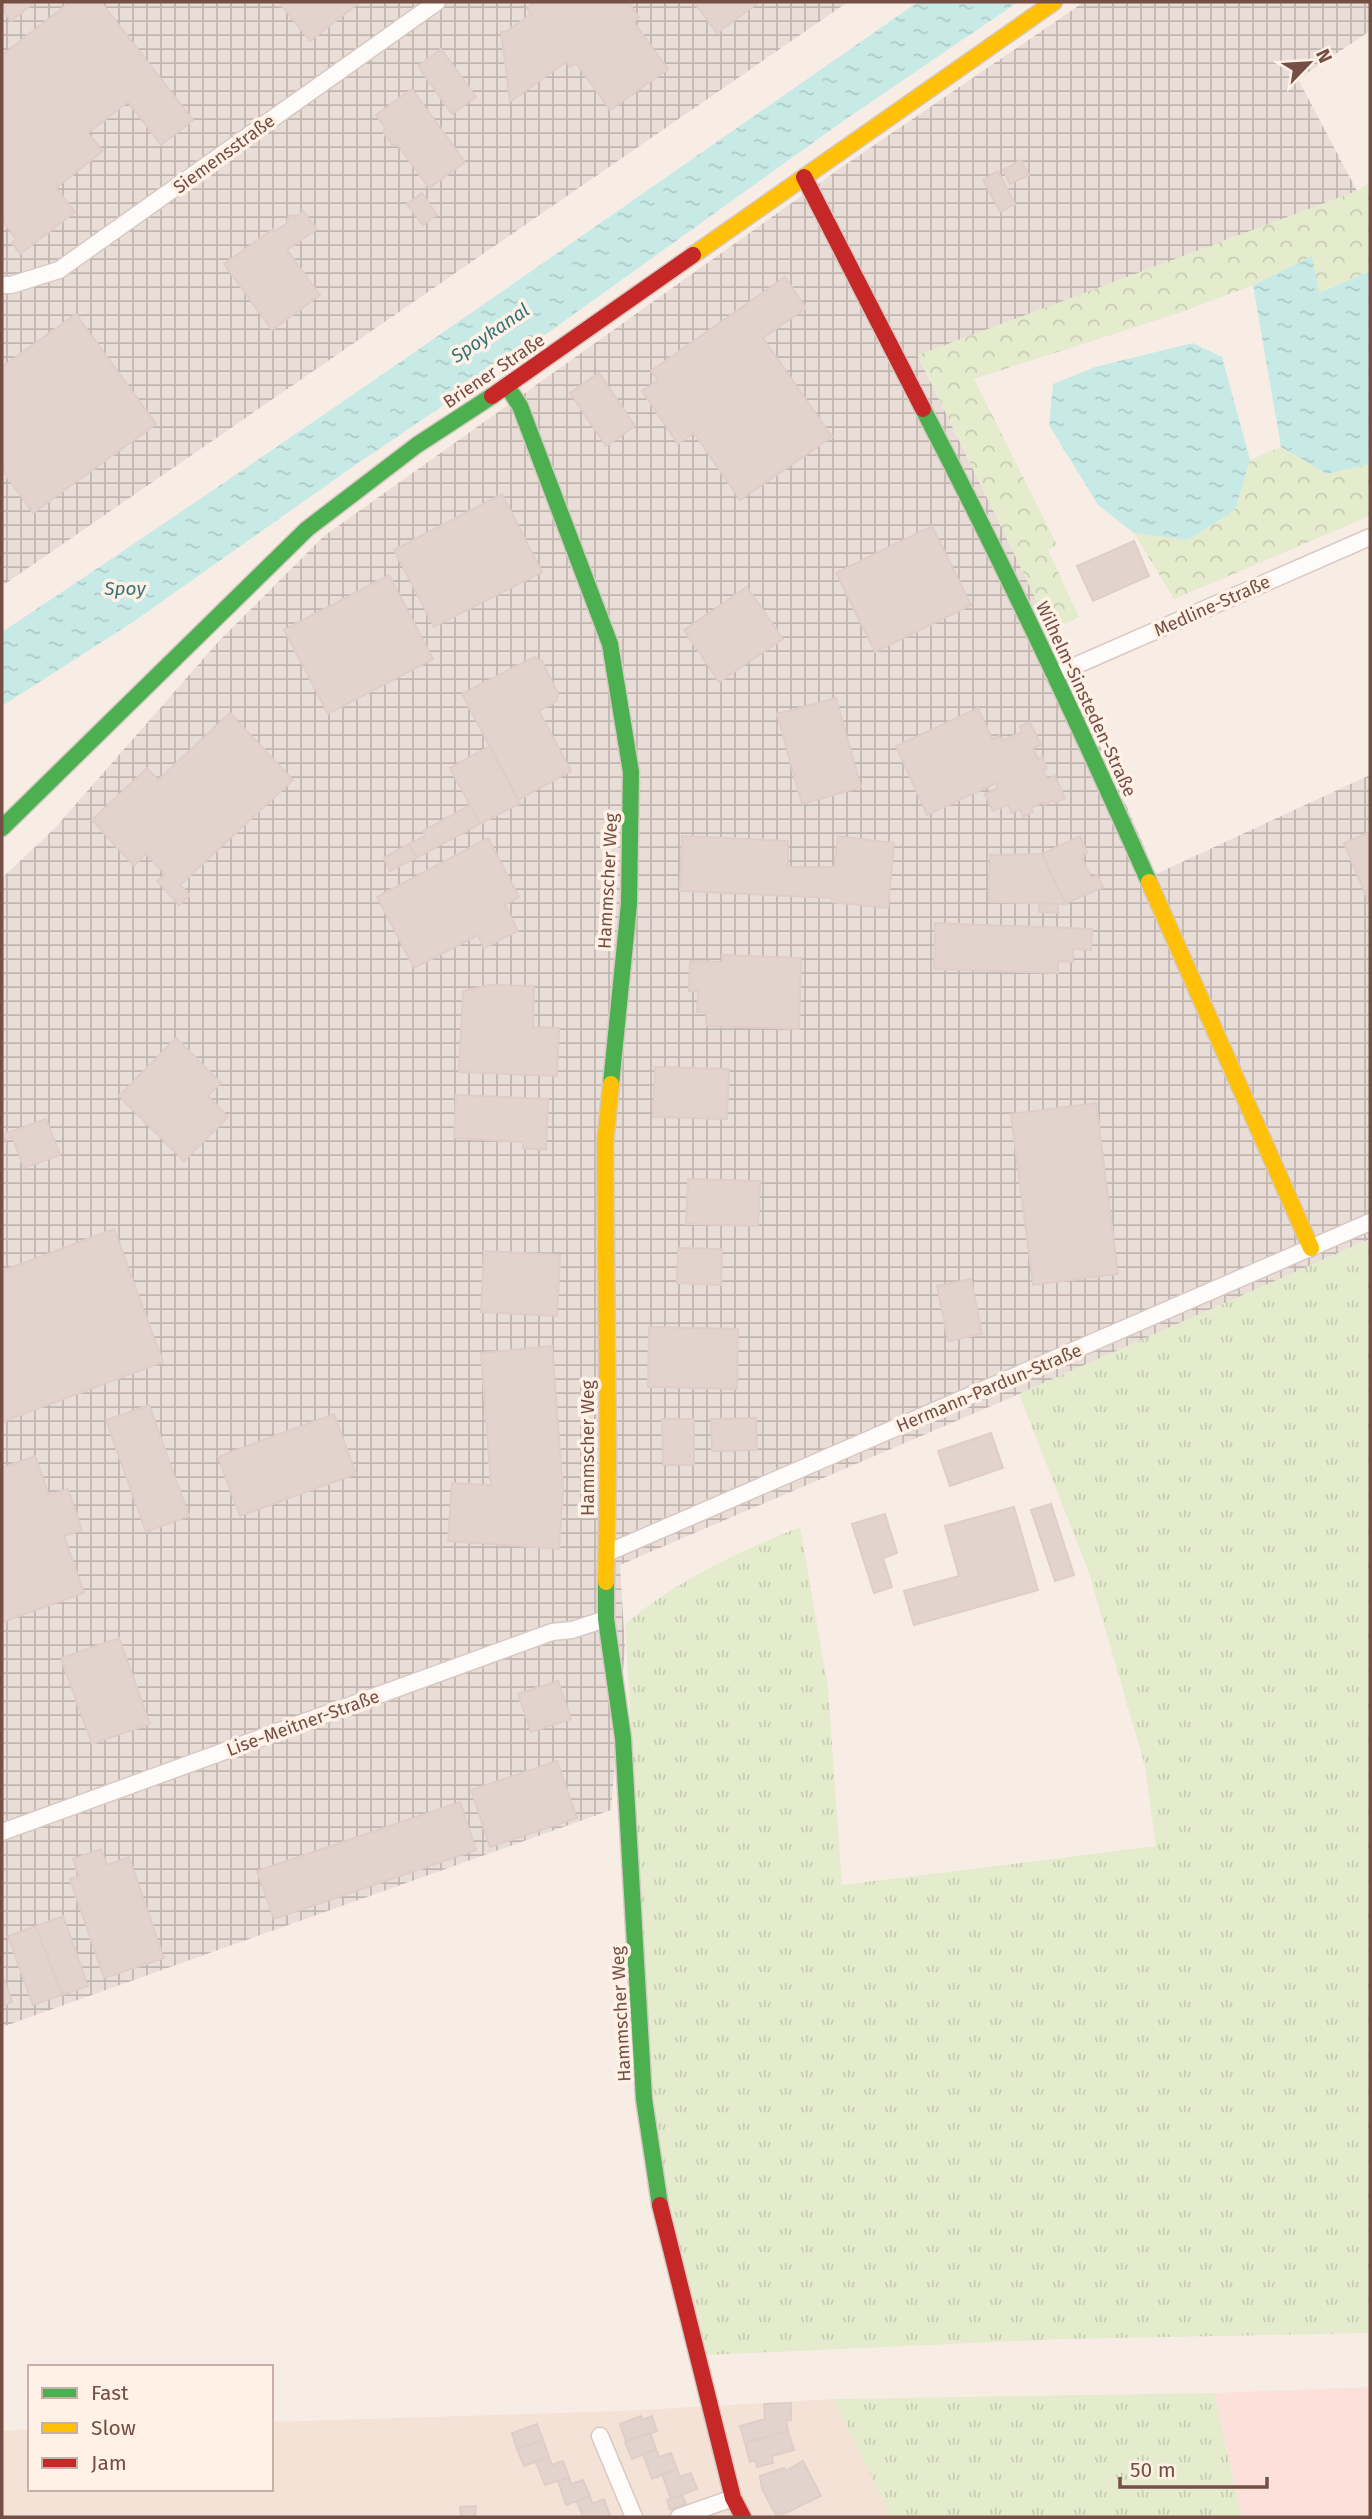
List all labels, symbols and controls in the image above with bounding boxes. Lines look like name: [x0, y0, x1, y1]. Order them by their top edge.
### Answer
north arrow: [1274, 28, 1344, 98]
text: N: [1311, 45, 1337, 67]
street label: Siemensstraße: [169, 110, 279, 198]
water label: Spoykanal: [445, 298, 534, 368]
street label: Briener Straße: [439, 329, 549, 413]
street label: Medline-Straße: [1151, 571, 1273, 641]
water label: Spoy: [103, 577, 146, 600]
street label: Wilhelm-Sinsteden-Straße: [1031, 598, 1141, 800]
street label: Hammscher Weg: [593, 812, 623, 949]
street label: Hermann-Pardun-Straße: [893, 1339, 1085, 1437]
street label: Hammscher Weg: [577, 1379, 599, 1516]
street label: Lise-Meitner-Straße: [224, 1685, 382, 1761]
street label: Hammscher Weg: [606, 1945, 636, 2082]
legend: [28, 2365, 273, 2491]
text: Fast: [91, 2380, 129, 2406]
text: Slow: [91, 2415, 136, 2441]
scale bar: [1120, 2446, 1267, 2490]
text: Jam: [91, 2450, 127, 2476]
text: 50 m: [1130, 2457, 1176, 2483]

